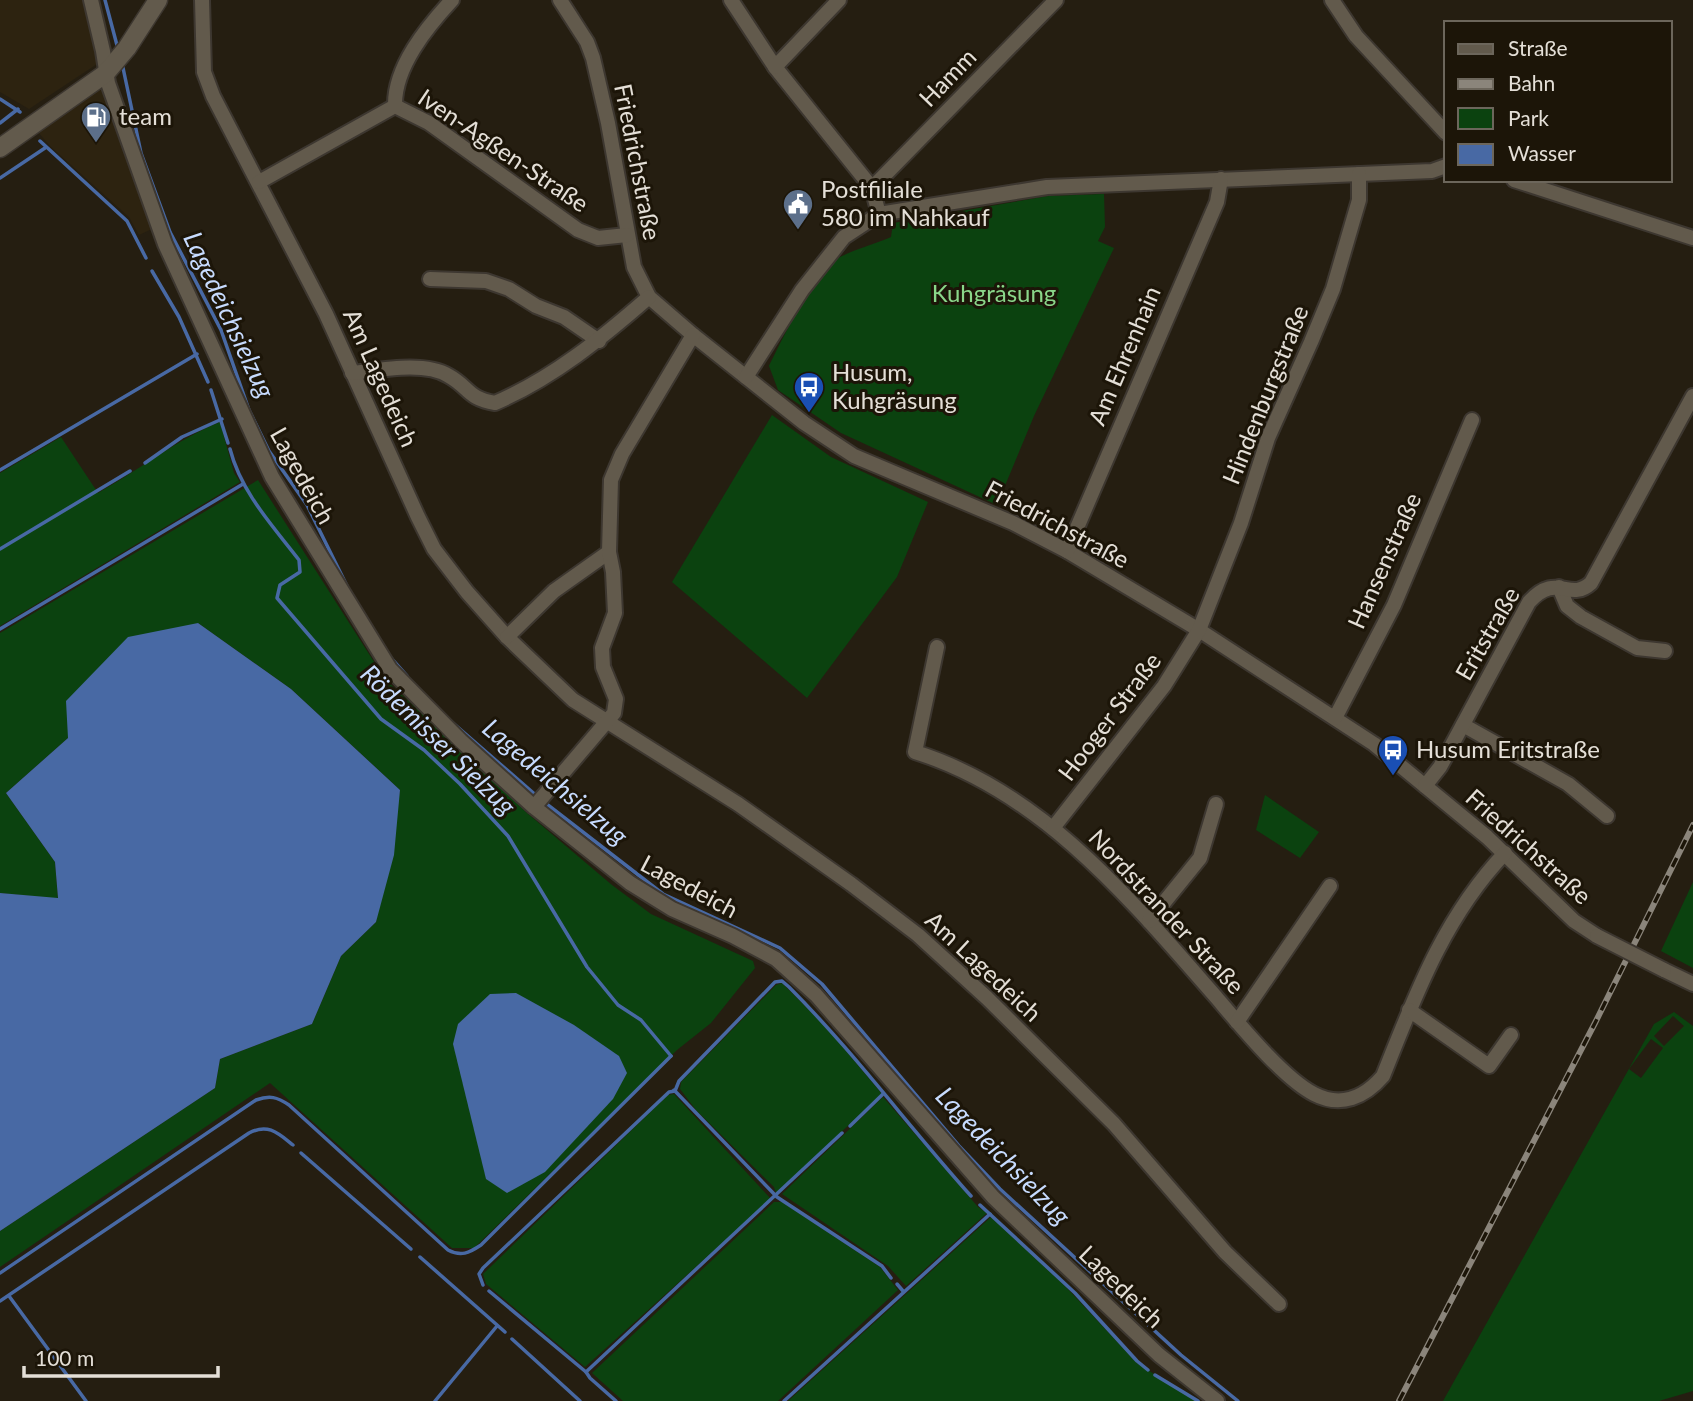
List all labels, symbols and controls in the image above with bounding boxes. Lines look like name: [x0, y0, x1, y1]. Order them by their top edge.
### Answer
legend: [1444, 21, 1672, 182]
text: Straße: [1508, 35, 1568, 60]
street label: Hamm: [912, 42, 981, 112]
text: Bahn: [1508, 70, 1555, 95]
street label: Friedrichstraße: [609, 81, 668, 242]
street label: Iven-Agßen-Straße: [413, 82, 595, 217]
fuel station icon: team: [79, 100, 113, 144]
place label: team: [119, 101, 172, 130]
text: Park: [1508, 105, 1549, 130]
text: Wasser: [1508, 140, 1576, 165]
place label: Postfiliale 580 im Nahkauf: [821, 174, 990, 231]
public building icon: Postfiliale 580 im Nahkauf: [781, 187, 815, 231]
water label: Lagedeichsielzug: [177, 226, 283, 403]
park label: Kuhgräsung: [932, 278, 1056, 307]
street label: Am Ehrenhain: [1081, 282, 1166, 429]
street label: Hindenburgstraße: [1215, 301, 1314, 488]
street label: Am Lagedeich: [338, 304, 425, 451]
place label: Husum, Kuhgräsung: [832, 357, 957, 414]
bus stop icon: Husum, Kuhgräsung: [792, 370, 826, 414]
street label: Lagedeich: [265, 422, 342, 529]
street label: Friedrichstraße: [981, 474, 1135, 574]
street label: Hansenstraße: [1341, 488, 1427, 633]
street label: Eritstraße: [1448, 582, 1525, 685]
street label: Hooger Straße: [1051, 646, 1166, 786]
water label: Rödemisser Sielzug: [355, 657, 523, 822]
water label: Lagedeichsielzug: [477, 711, 635, 852]
bus stop icon: Husum Eritstraße: [1376, 733, 1410, 777]
place label: Husum Eritstraße: [1416, 734, 1600, 763]
street label: Friedrichstraße: [1460, 782, 1598, 910]
street label: Nordstrander Straße: [1083, 823, 1251, 999]
street label: Lagedeich: [636, 848, 743, 923]
street label: Am Lagedeich: [920, 905, 1048, 1027]
water label: Lagedeichsielzug: [930, 1080, 1078, 1231]
street label: Lagedeich: [1074, 1239, 1170, 1333]
scale bar: [24, 1334, 219, 1378]
text: 100 m: [35, 1345, 94, 1370]

